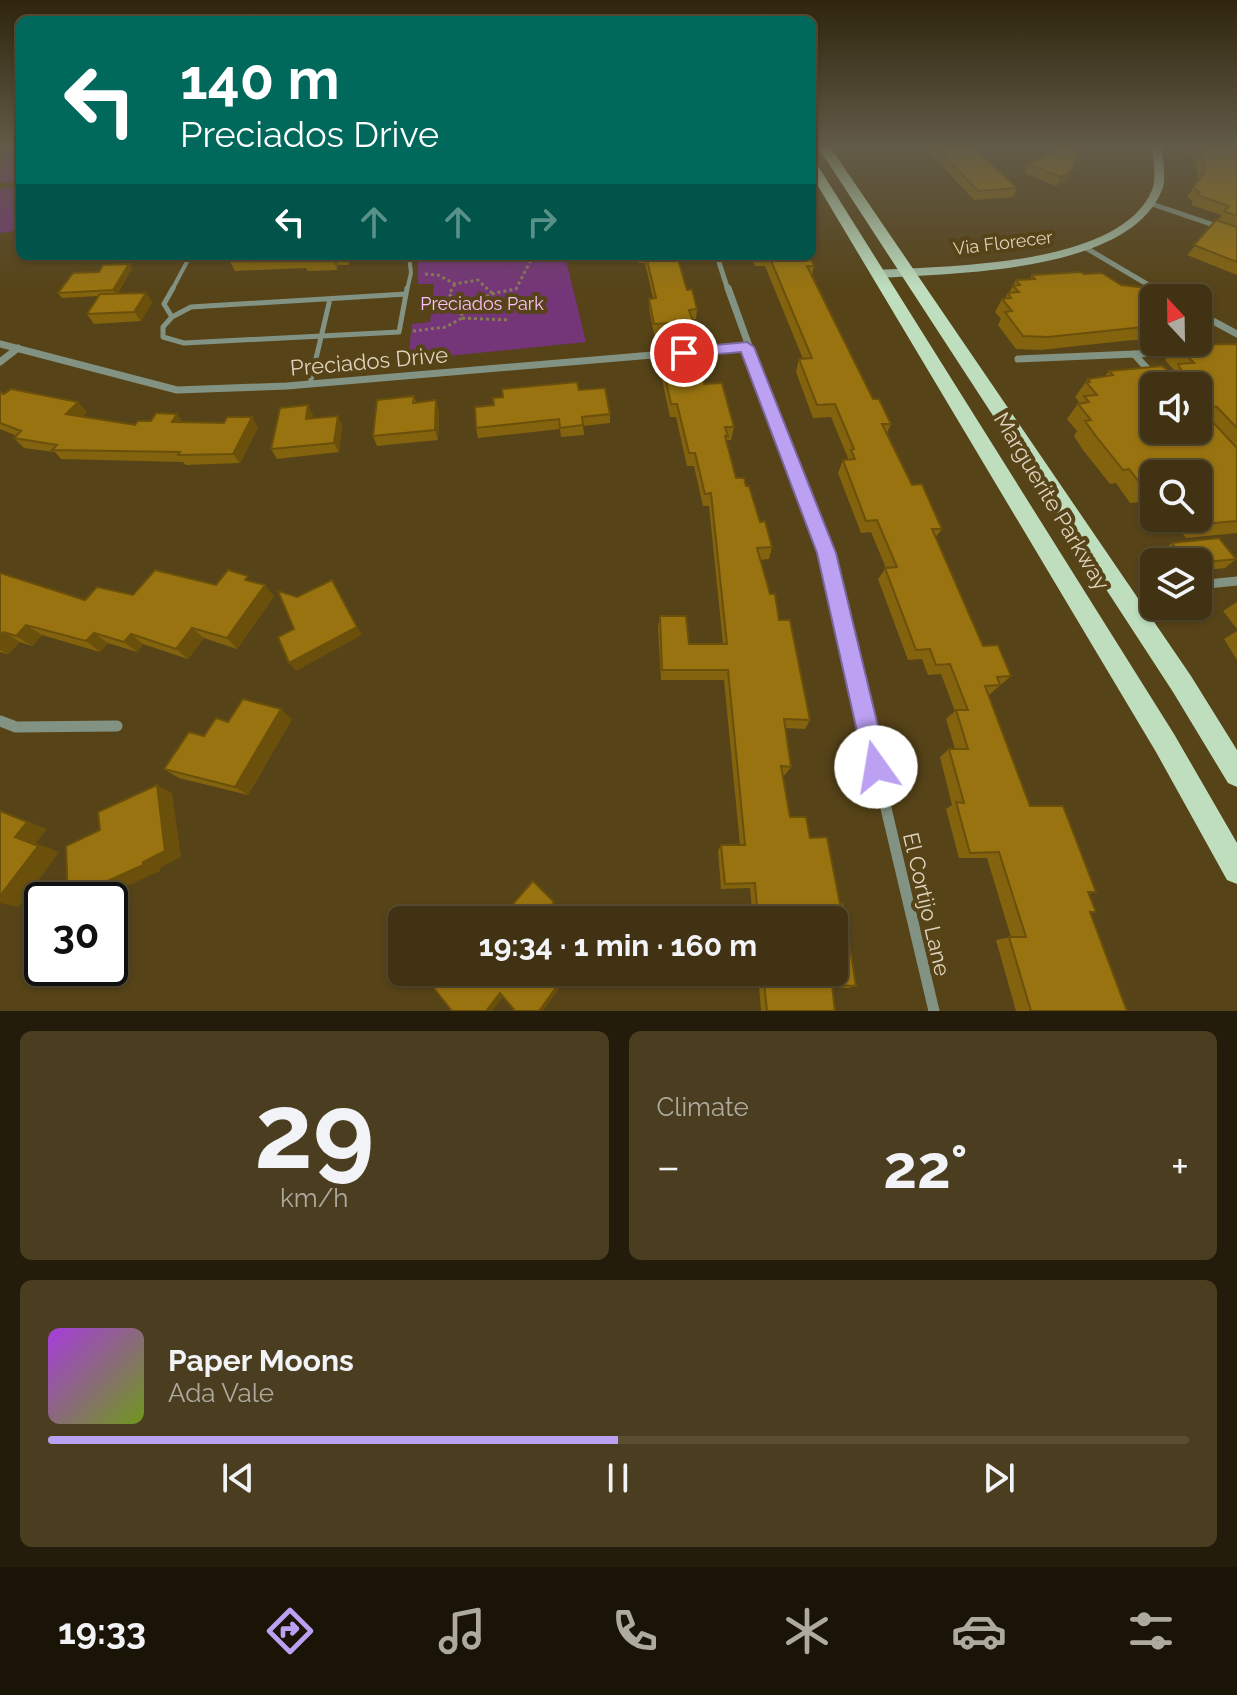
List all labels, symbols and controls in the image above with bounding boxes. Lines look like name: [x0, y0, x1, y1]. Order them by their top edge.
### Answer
text: 140 m: [180, 46, 340, 112]
icon: left: [48, 48, 152, 152]
text: Preciados Drive: [180, 113, 439, 155]
icon: left: [268, 200, 312, 244]
icon: ahead: [352, 200, 396, 244]
icon: ahead: [436, 200, 480, 244]
icon: right: [520, 200, 564, 244]
street label: Via Florecer: [952, 226, 1055, 259]
north arrow: [1140, 284, 1212, 356]
map controls: [1140, 284, 1212, 620]
park label: Preciados Park: [420, 293, 544, 314]
pin: [650, 319, 718, 387]
icon: arrive: [662, 331, 706, 375]
street label: Preciados Drive: [289, 341, 449, 381]
button: sound: [1140, 372, 1212, 444]
street label: Marguerite Parkway: [989, 408, 1115, 595]
button: search: [1140, 460, 1212, 532]
button: layers: [1140, 548, 1212, 620]
position arrow: [834, 725, 918, 809]
street label: El Cortijo Lane: [898, 830, 956, 978]
speed limit sign: 30: [24, 882, 128, 986]
text: 19:34 · 1 min · 160 m: [479, 928, 757, 963]
text: 29: [254, 1070, 374, 1192]
text: Climate: [657, 1092, 749, 1122]
text: 22°: [883, 1132, 968, 1202]
text: −: [657, 1141, 680, 1192]
text: +: [1171, 1141, 1189, 1192]
text: km/h: [280, 1183, 349, 1213]
text: Paper Moons: [168, 1343, 354, 1378]
text: Ada Vale: [168, 1378, 274, 1408]
icon: previous: [216, 1456, 260, 1500]
icon: pause: [596, 1456, 640, 1500]
icon: next: [977, 1456, 1021, 1500]
icon: directions: [262, 1603, 318, 1659]
icon: music: [434, 1603, 490, 1659]
icon: phone: [607, 1603, 663, 1659]
icon: climate: [779, 1603, 835, 1659]
icon: car: [951, 1603, 1007, 1659]
icon: filters: [1123, 1603, 1179, 1659]
text: 19:33: [58, 1610, 146, 1652]

